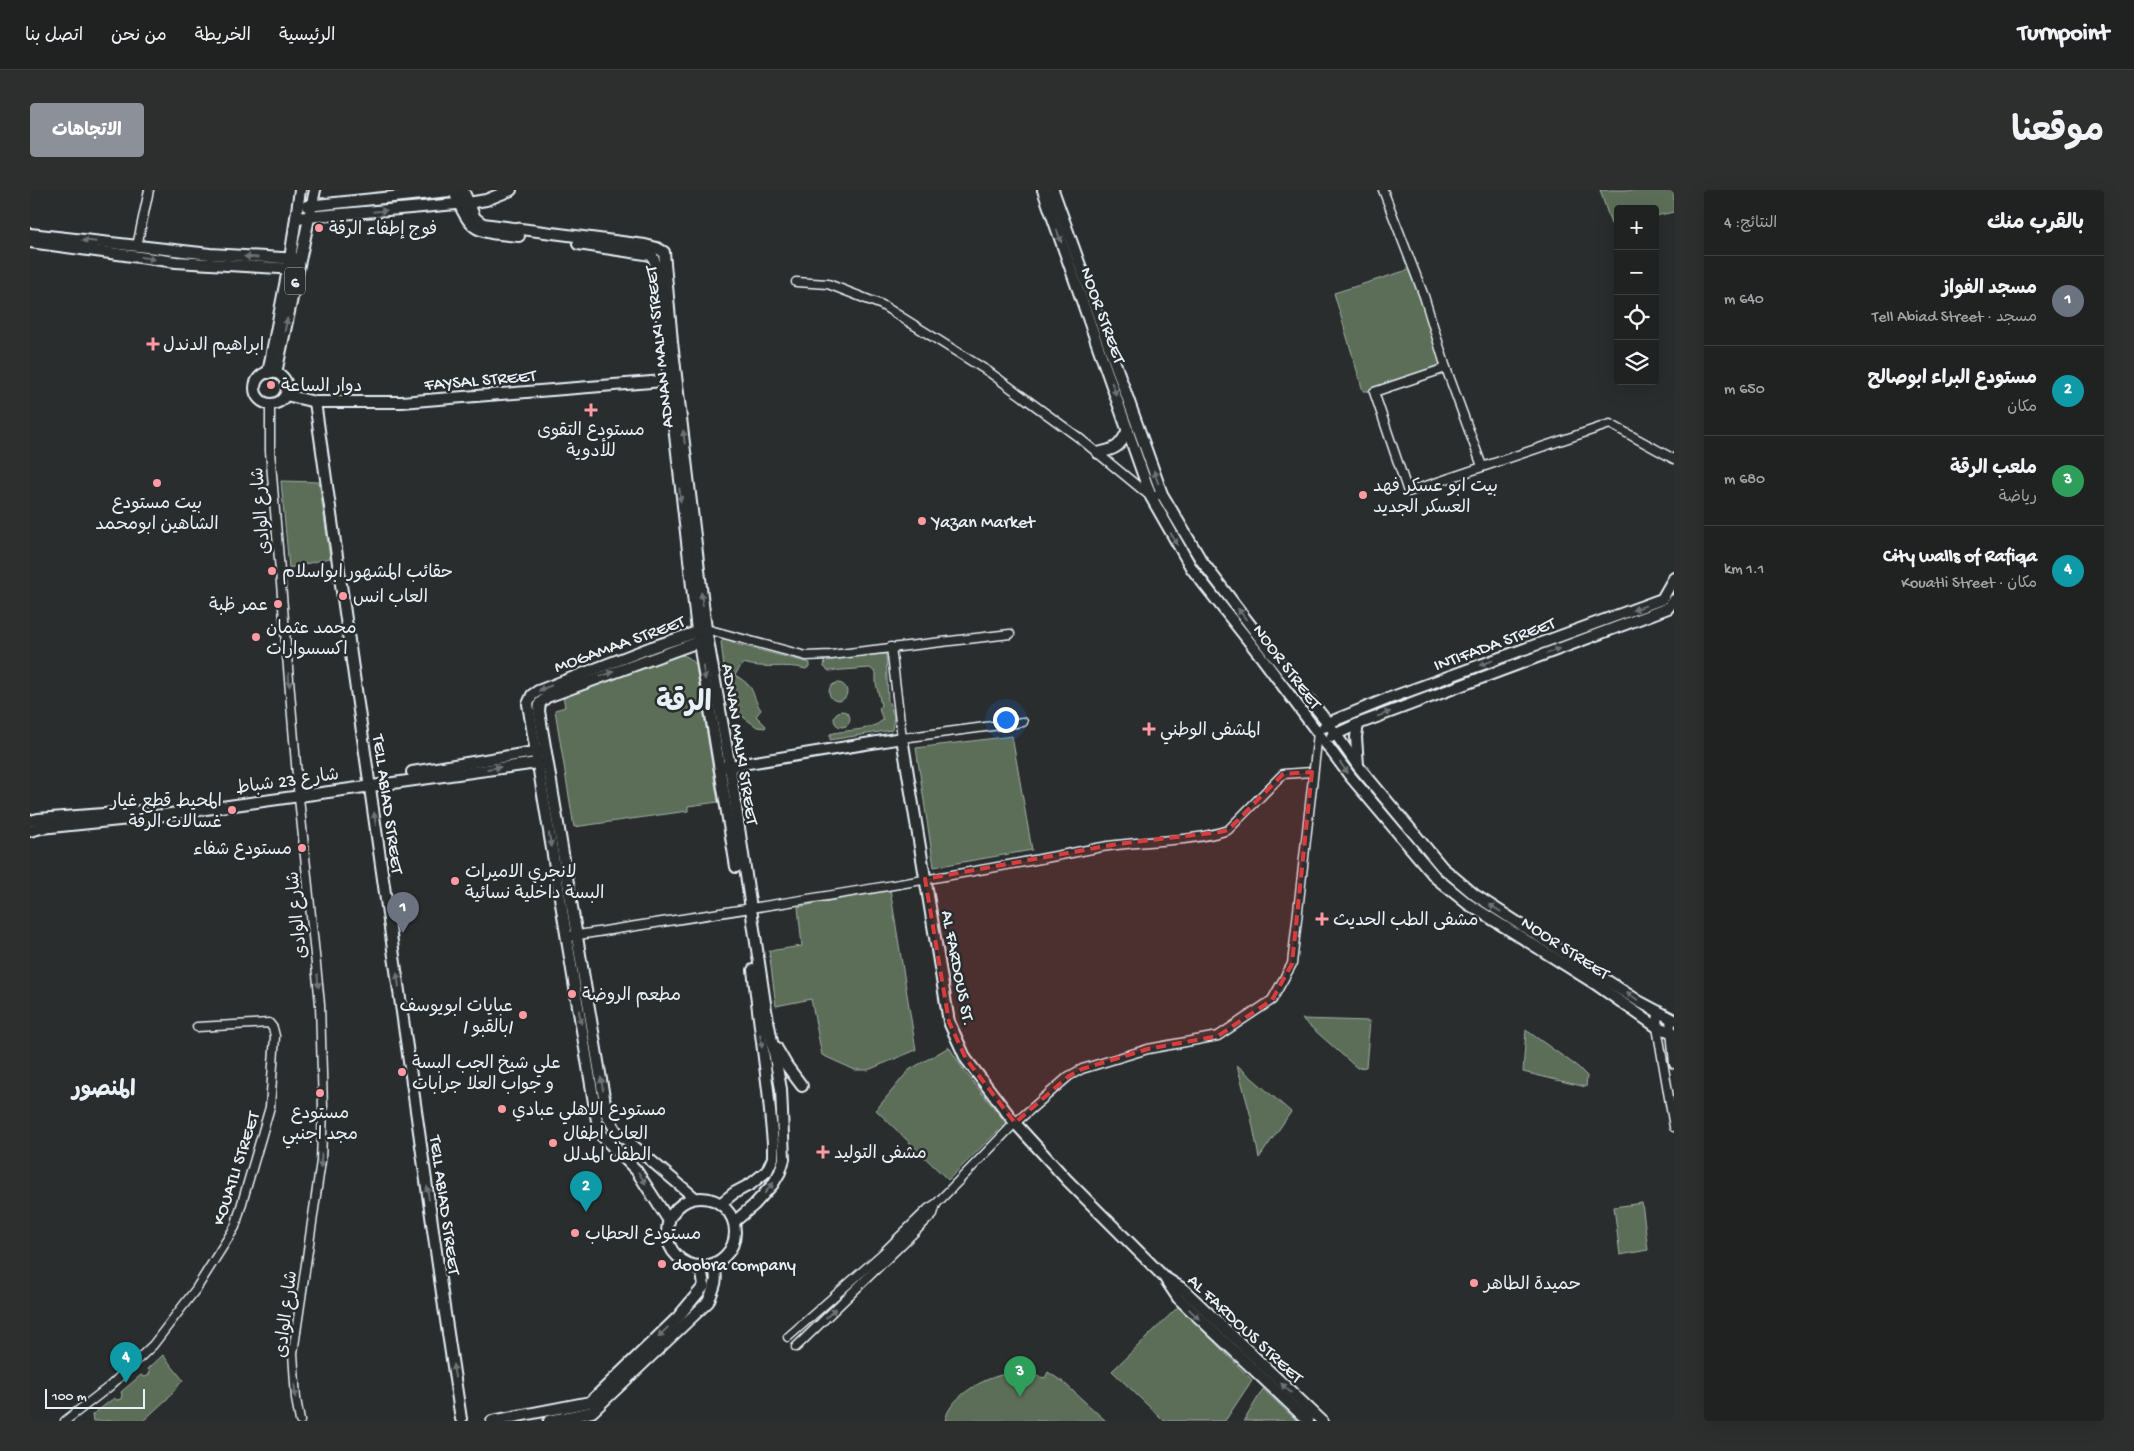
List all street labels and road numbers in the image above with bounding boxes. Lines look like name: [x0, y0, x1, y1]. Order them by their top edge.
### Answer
street label: ADNAN MALKI STREET: [641, 264, 679, 429]
street label: NOOR STREET: [1074, 265, 1129, 368]
road number: 6: [285, 268, 305, 294]
street label: FAYSAL STREET: [422, 366, 538, 397]
street label: شارع الوادى: [248, 466, 277, 555]
street label: MOGAMAA STREET: [552, 612, 689, 679]
street label: INTIFADA STREET: [1431, 613, 1560, 677]
street label: NOOR STREET: [1247, 621, 1325, 715]
street label: ADNAN MALKI STREET: [715, 662, 762, 828]
street label: TELL ABIAD STREET: [366, 732, 407, 876]
street label: شارع 23 شباط: [234, 765, 340, 800]
street label: شارع الوادى: [283, 870, 314, 959]
street label: AL FARDOUS ST.: [935, 909, 978, 1028]
street label: NOOR STREET: [1516, 913, 1614, 986]
street label: KOUATLI STREET: [209, 1108, 266, 1228]
street label: TELL ABIAD STREET: [423, 1133, 464, 1277]
street label: شارع الوادى: [272, 1270, 303, 1359]
street label: AL FARDOUS STREET: [1182, 1271, 1307, 1390]

